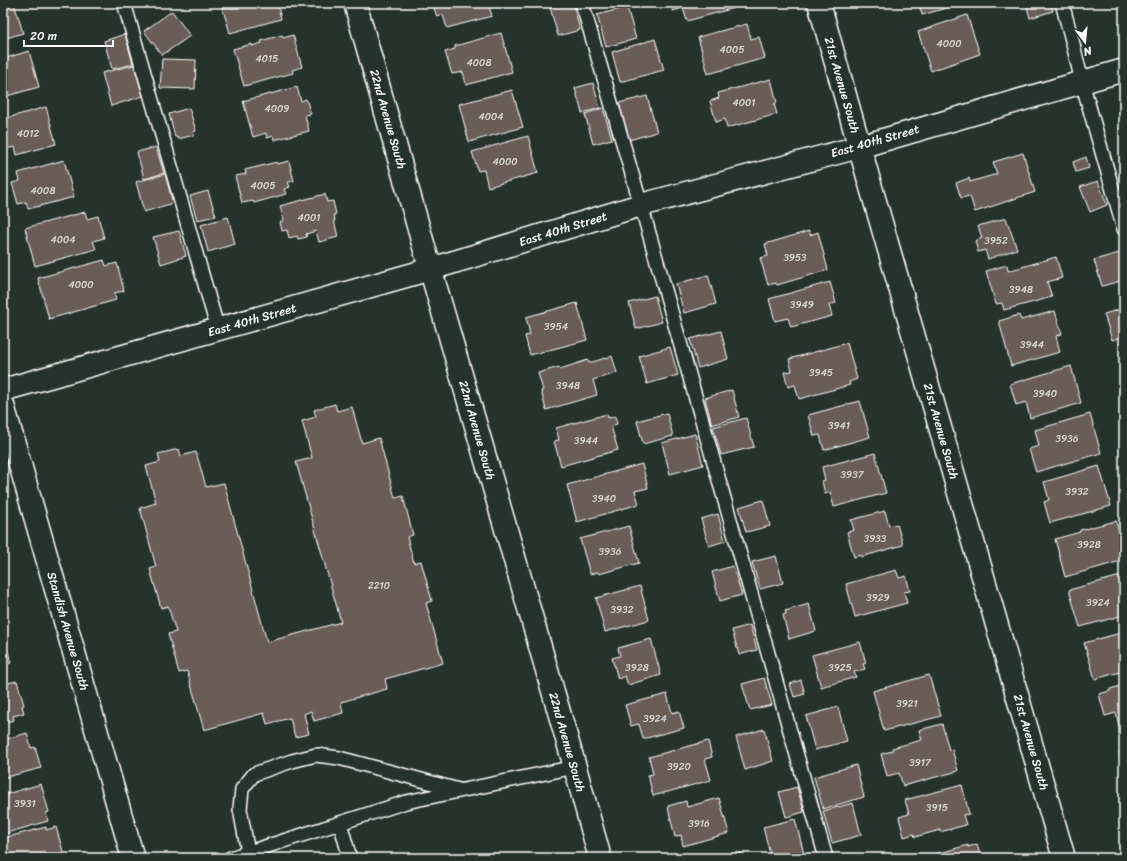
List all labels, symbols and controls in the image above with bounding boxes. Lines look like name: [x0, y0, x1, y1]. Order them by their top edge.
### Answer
scale bar: [24, 22, 113, 48]
north arrow: [1065, 22, 1105, 62]
text: 20 m: [30, 25, 57, 47]
street label: 21st Avenue South: [818, 34, 866, 136]
house number: 4000: [936, 35, 962, 53]
house number: 4005: [720, 41, 745, 59]
text: N: [1081, 41, 1095, 61]
house number: 4015: [256, 50, 278, 68]
house number: 4008: [467, 54, 491, 72]
street label: 22nd Avenue South: [363, 67, 413, 171]
house number: 4001: [732, 94, 756, 112]
house number: 4009: [264, 100, 290, 118]
house number: 4004: [478, 108, 504, 126]
street label: East 40th Street: [828, 118, 922, 164]
house number: 4012: [17, 125, 40, 143]
house number: 4000: [492, 153, 518, 171]
house number: 4005: [251, 177, 276, 195]
house number: 4008: [31, 182, 55, 200]
street label: East 40th Street: [516, 205, 610, 253]
house number: 4001: [297, 209, 321, 227]
house number: 4004: [50, 231, 76, 249]
house number: 3952: [984, 232, 1008, 250]
house number: 3953: [783, 249, 807, 267]
house number: 4000: [68, 276, 94, 294]
house number: 3948: [1009, 281, 1033, 299]
house number: 3949: [790, 296, 814, 314]
street label: East 40th Street: [205, 297, 299, 343]
house number: 3954: [544, 318, 568, 336]
house number: 3944: [1020, 336, 1044, 354]
house number: 3945: [809, 364, 833, 382]
house number: 3948: [556, 377, 580, 395]
street label: 22nd Avenue South: [452, 378, 502, 482]
street label: 21st Avenue South: [917, 380, 965, 482]
house number: 3940: [1033, 385, 1057, 403]
house number: 3941: [828, 417, 850, 435]
house number: 3936: [1056, 430, 1079, 448]
house number: 3944: [574, 432, 598, 450]
house number: 3937: [841, 466, 865, 484]
house number: 3932: [1066, 483, 1089, 501]
house number: 3940: [592, 490, 616, 508]
house number: 3933: [864, 530, 887, 548]
house number: 3928: [1077, 536, 1101, 554]
house number: 3936: [599, 543, 622, 561]
street label: Standish Avenue South: [41, 569, 95, 693]
house number: 2210: [368, 577, 390, 595]
house number: 3929: [866, 589, 890, 607]
house number: 3924: [1086, 594, 1110, 612]
house number: 3932: [611, 601, 634, 619]
house number: 3928: [625, 659, 649, 677]
house number: 3925: [828, 659, 852, 677]
street label: 22nd Avenue South: [542, 690, 592, 794]
street label: 21st Avenue South: [1007, 691, 1055, 793]
house number: 3921: [896, 695, 918, 713]
house number: 3924: [643, 710, 667, 728]
house number: 3917: [909, 754, 932, 772]
house number: 3920: [667, 758, 691, 776]
house number: 3931: [14, 795, 36, 813]
house number: 3915: [926, 799, 948, 817]
house number: 3916: [688, 815, 710, 833]

